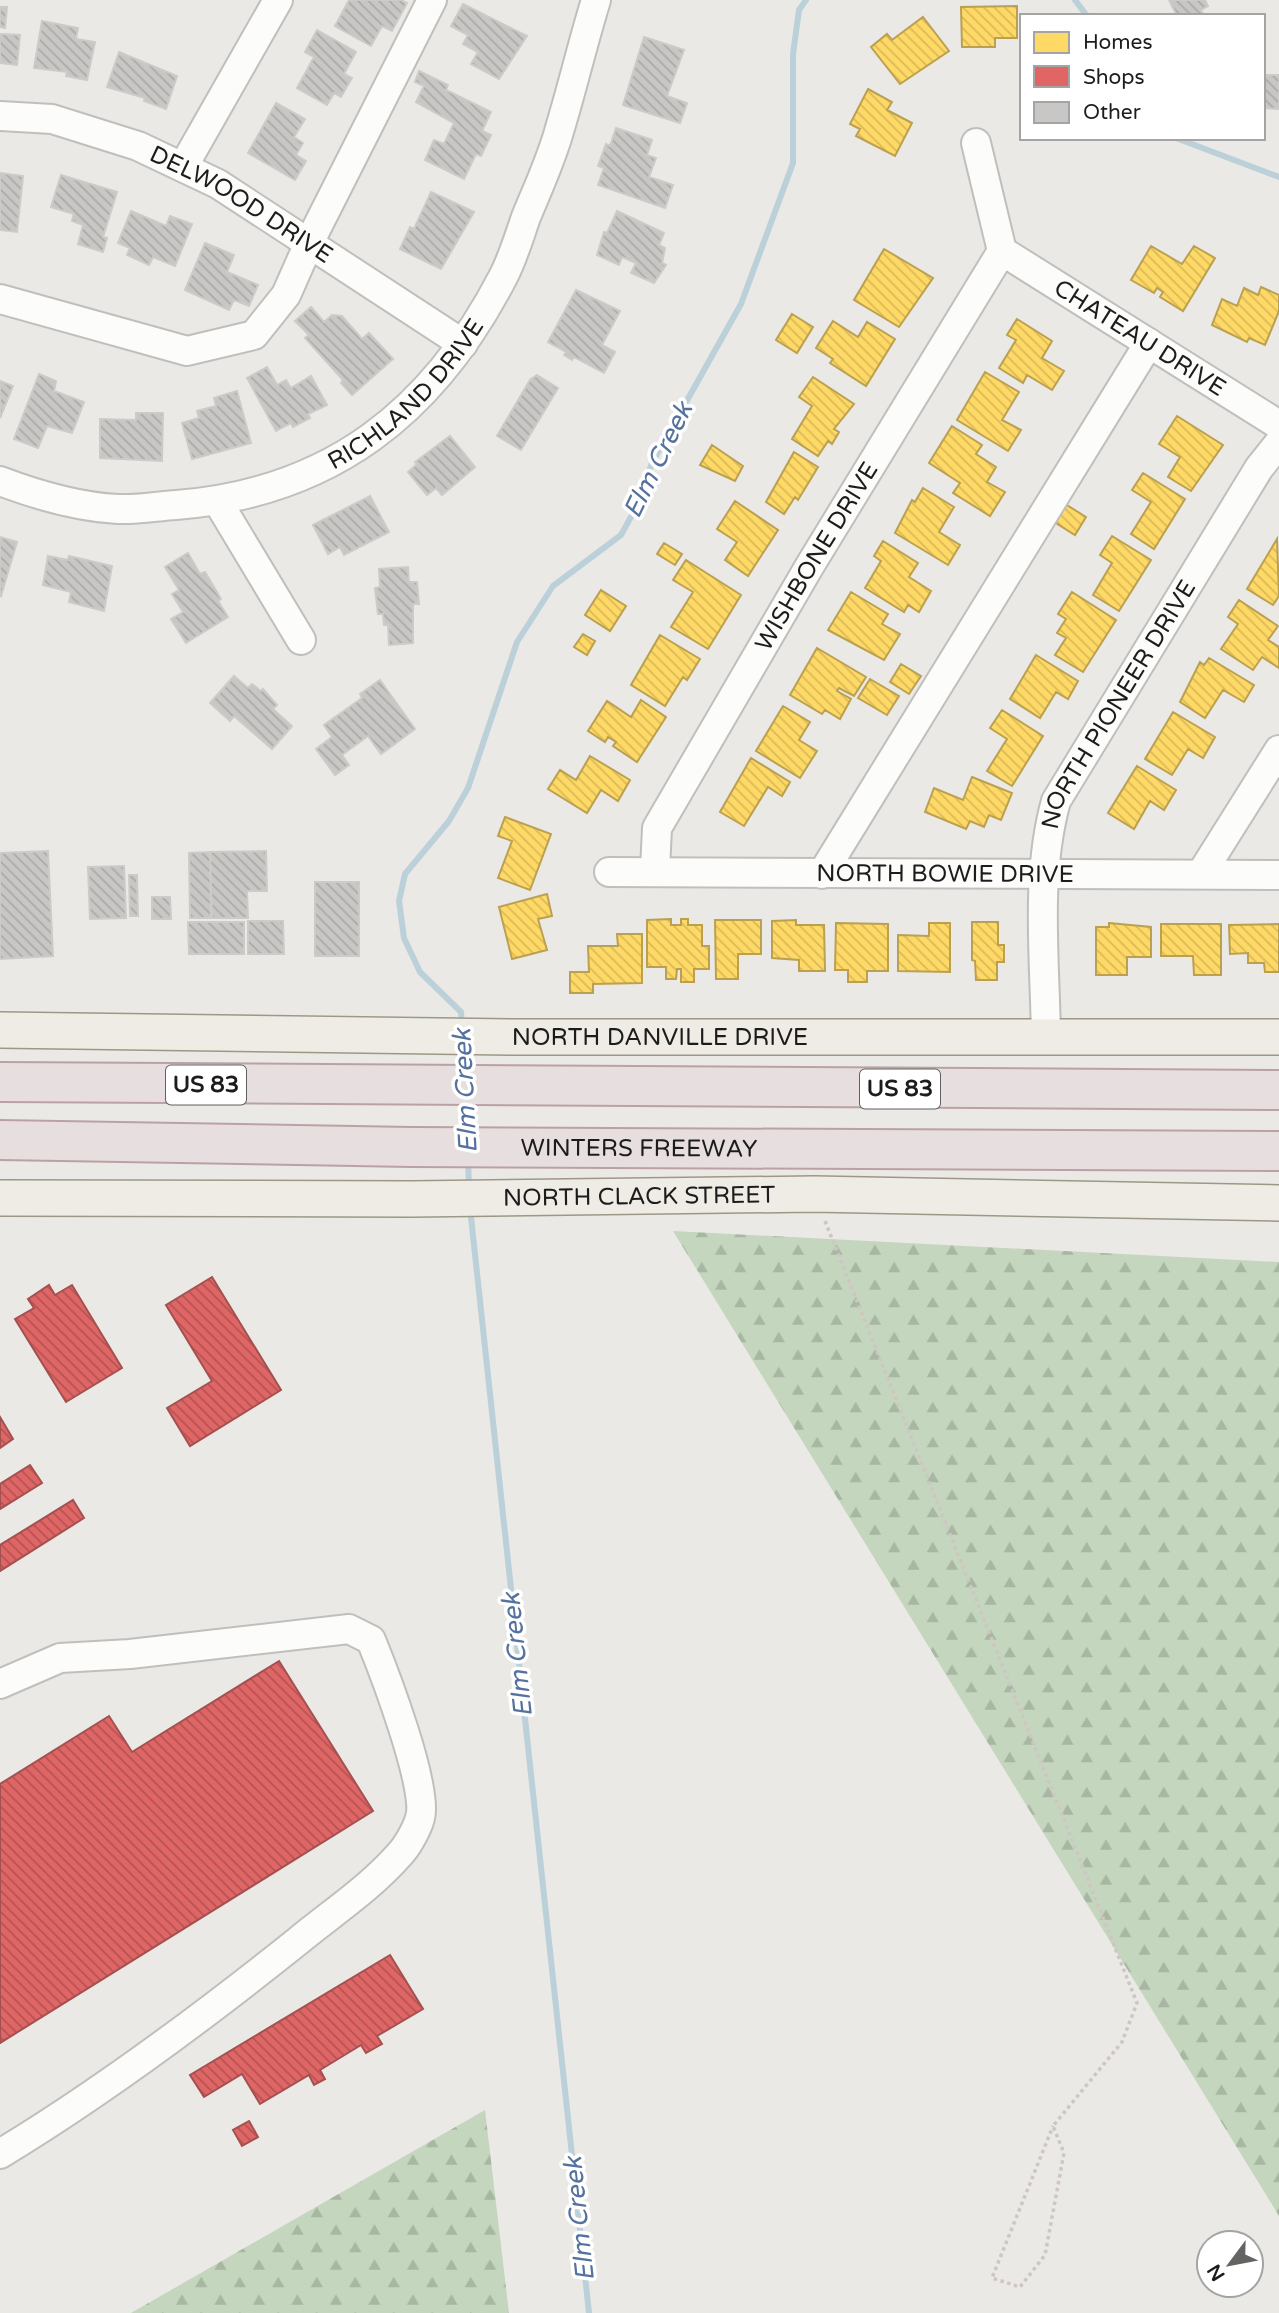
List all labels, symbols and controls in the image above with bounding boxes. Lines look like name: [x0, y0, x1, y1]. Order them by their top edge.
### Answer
legend: [1020, 14, 1265, 140]
text: Homes: [1083, 30, 1153, 55]
text: Shops: [1083, 65, 1145, 90]
text: Other: [1083, 100, 1141, 125]
street label: DELWOOD DRIVE: [145, 139, 338, 269]
street label: CHATEAU DRIVE: [1049, 273, 1231, 402]
street label: RICHLAND DRIVE: [323, 313, 490, 476]
water label: Elm Creek: [617, 395, 700, 523]
street label: WISHBONE DRIVE: [749, 457, 884, 656]
street label: NORTH PIONEER DRIVE: [1035, 575, 1202, 832]
street label: NORTH BOWIE DRIVE: [816, 858, 1074, 889]
street label: NORTH DANVILLE DRIVE: [512, 1023, 808, 1052]
water label: Elm Creek: [446, 1026, 484, 1154]
road number: US 83: [166, 1066, 246, 1104]
road number: US 83: [860, 1070, 940, 1108]
street label: WINTERS FREEWAY: [520, 1133, 757, 1163]
street label: NORTH CLACK STREET: [503, 1180, 776, 1212]
water label: Elm Creek: [495, 1590, 539, 1719]
water label: Elm Creek: [557, 2154, 601, 2283]
north arrow: [1195, 2229, 1265, 2299]
text: N: [1203, 2260, 1230, 2285]

